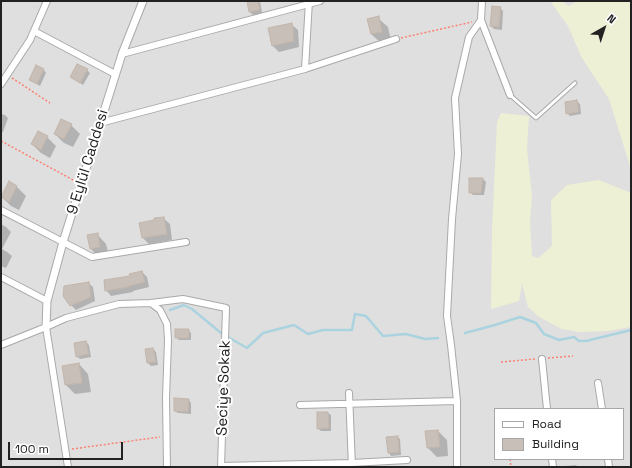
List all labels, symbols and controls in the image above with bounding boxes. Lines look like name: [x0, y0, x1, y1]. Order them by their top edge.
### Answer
north arrow: [584, 8, 624, 48]
text: N: [604, 11, 619, 26]
street label: 9 Eylül Caddesi: [63, 107, 113, 217]
street label: Seciye Sokak: [213, 340, 235, 436]
legend: [494, 408, 624, 460]
text: Road: [532, 416, 561, 432]
scale bar: [10, 434, 125, 460]
text: Building: [532, 436, 579, 452]
text: 100 m: [15, 441, 49, 457]

